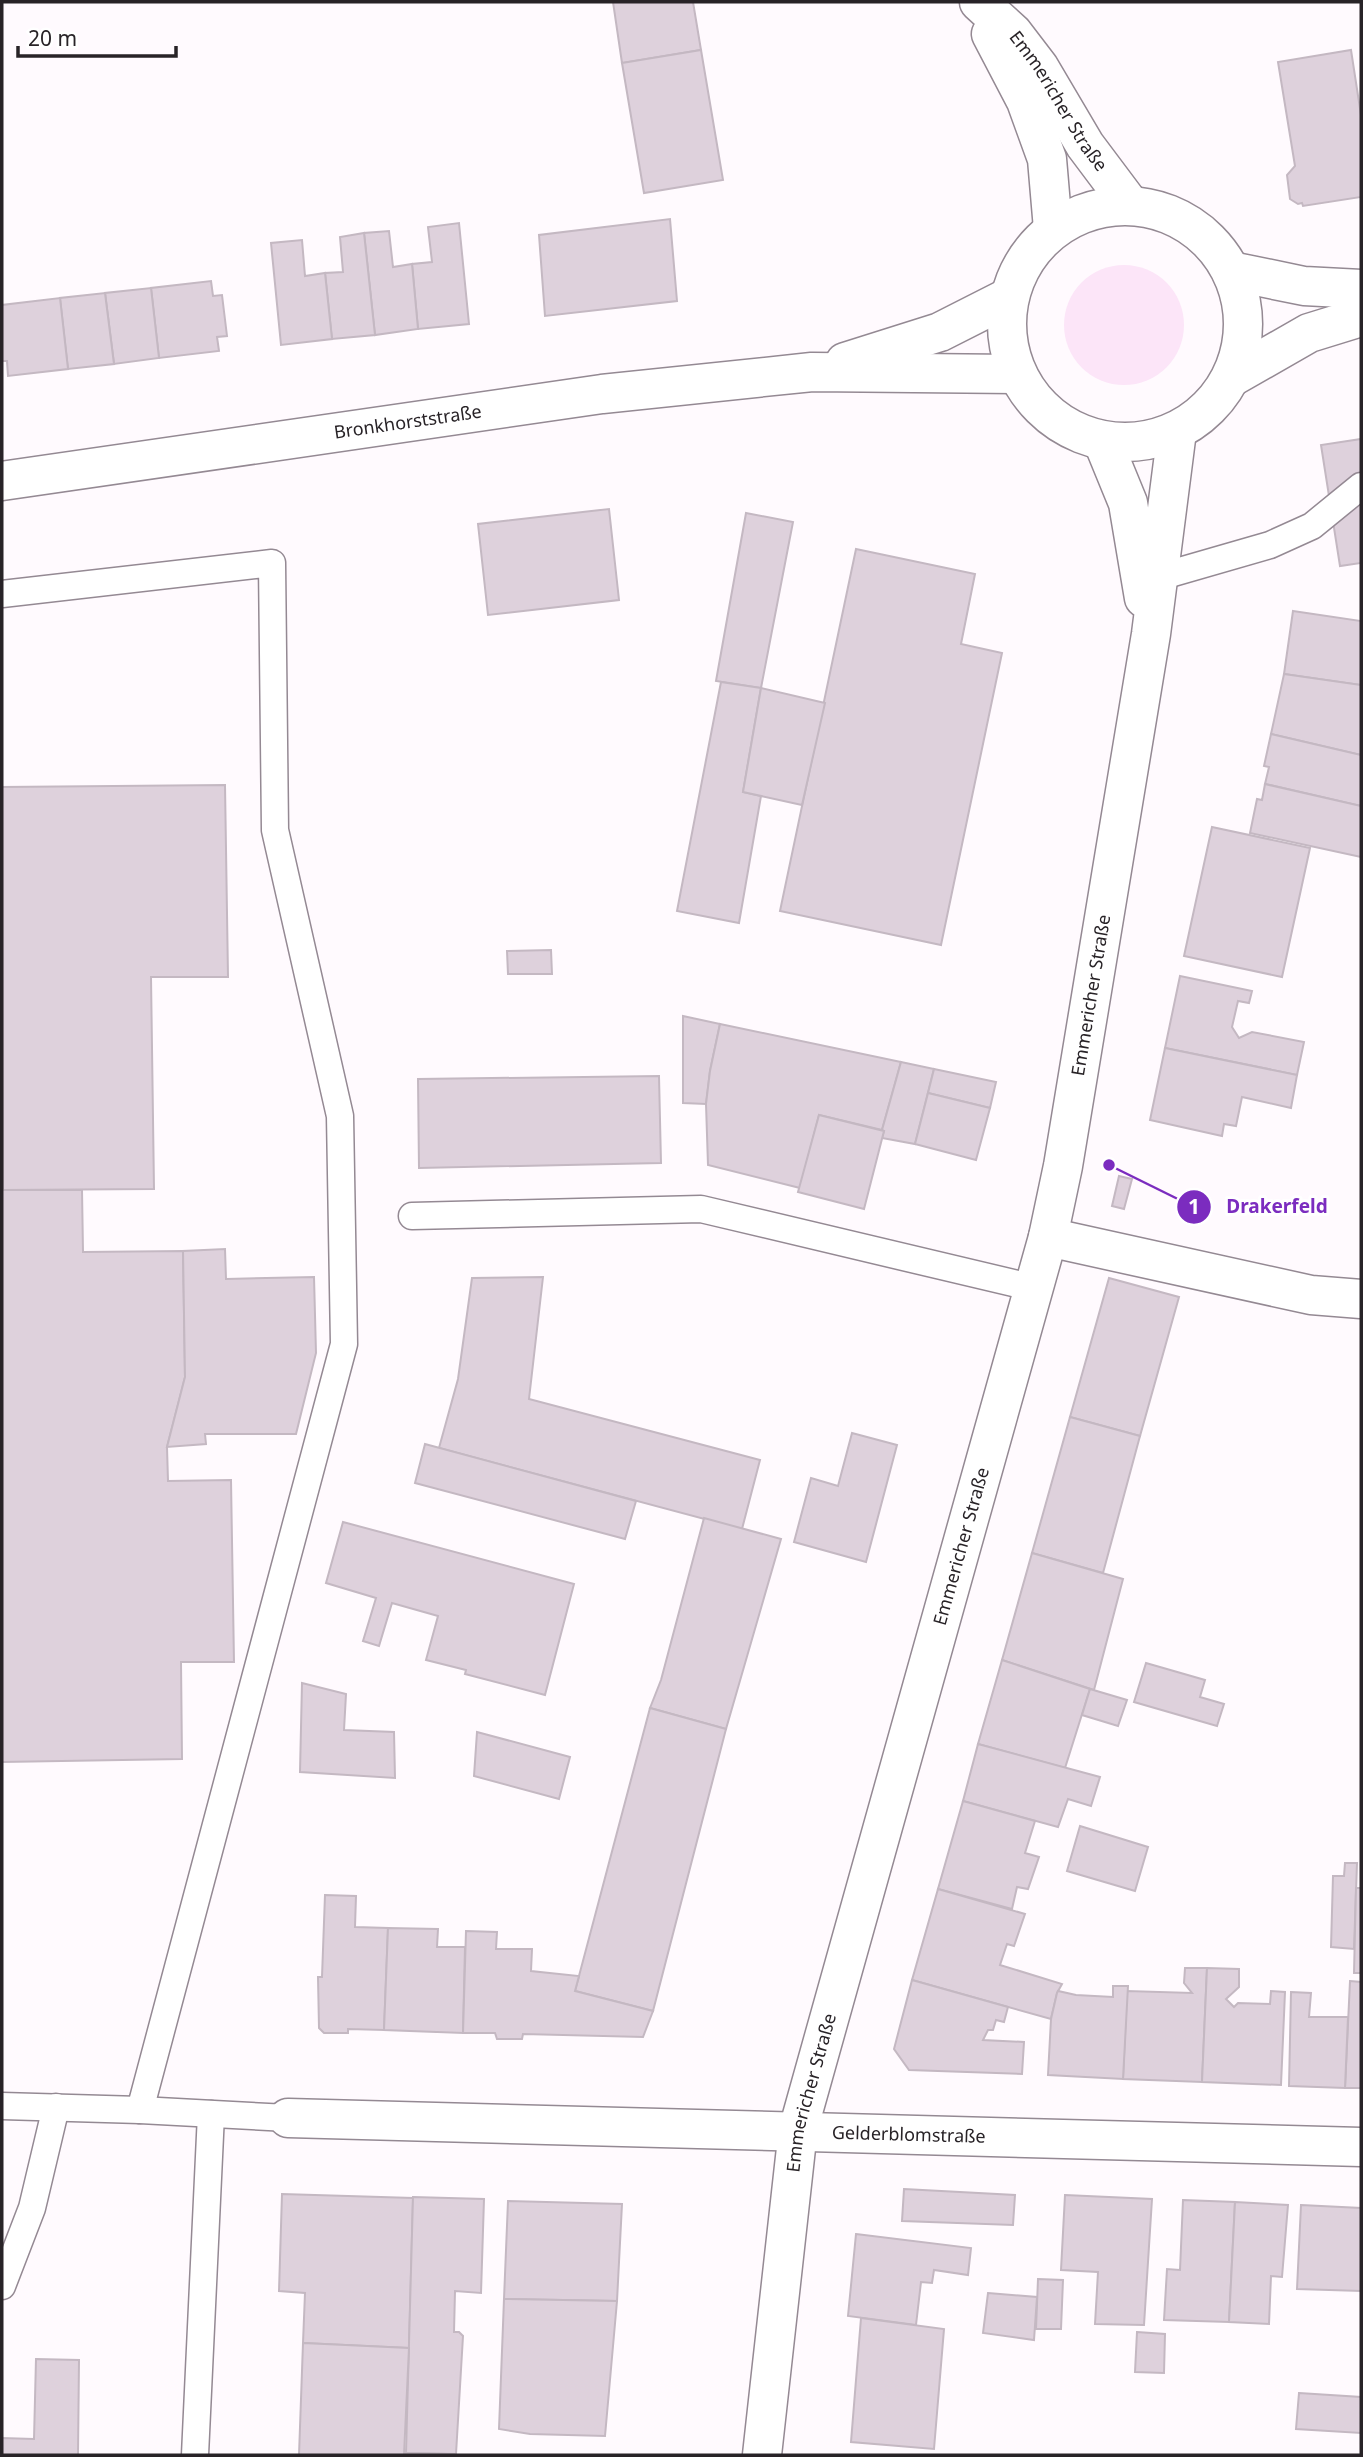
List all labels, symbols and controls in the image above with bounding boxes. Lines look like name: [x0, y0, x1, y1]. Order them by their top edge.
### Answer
scale bar: [18, 14, 175, 58]
text: 20 m: [28, 24, 77, 52]
street label: Emmericher Straße: [1005, 25, 1114, 176]
street label: Bronkhorststraße: [332, 399, 483, 444]
street label: Emmericher Straße: [1065, 913, 1115, 1077]
callout: Drakerfeld: [1177, 1187, 1341, 1227]
text: 1: [1188, 1192, 1200, 1220]
text: Drakerfeld: [1226, 1193, 1328, 1219]
street label: Emmericher Straße: [927, 1464, 994, 1628]
street label: Emmericher Straße: [780, 2010, 841, 2173]
street label: Gelderblomstraße: [832, 2120, 986, 2148]

